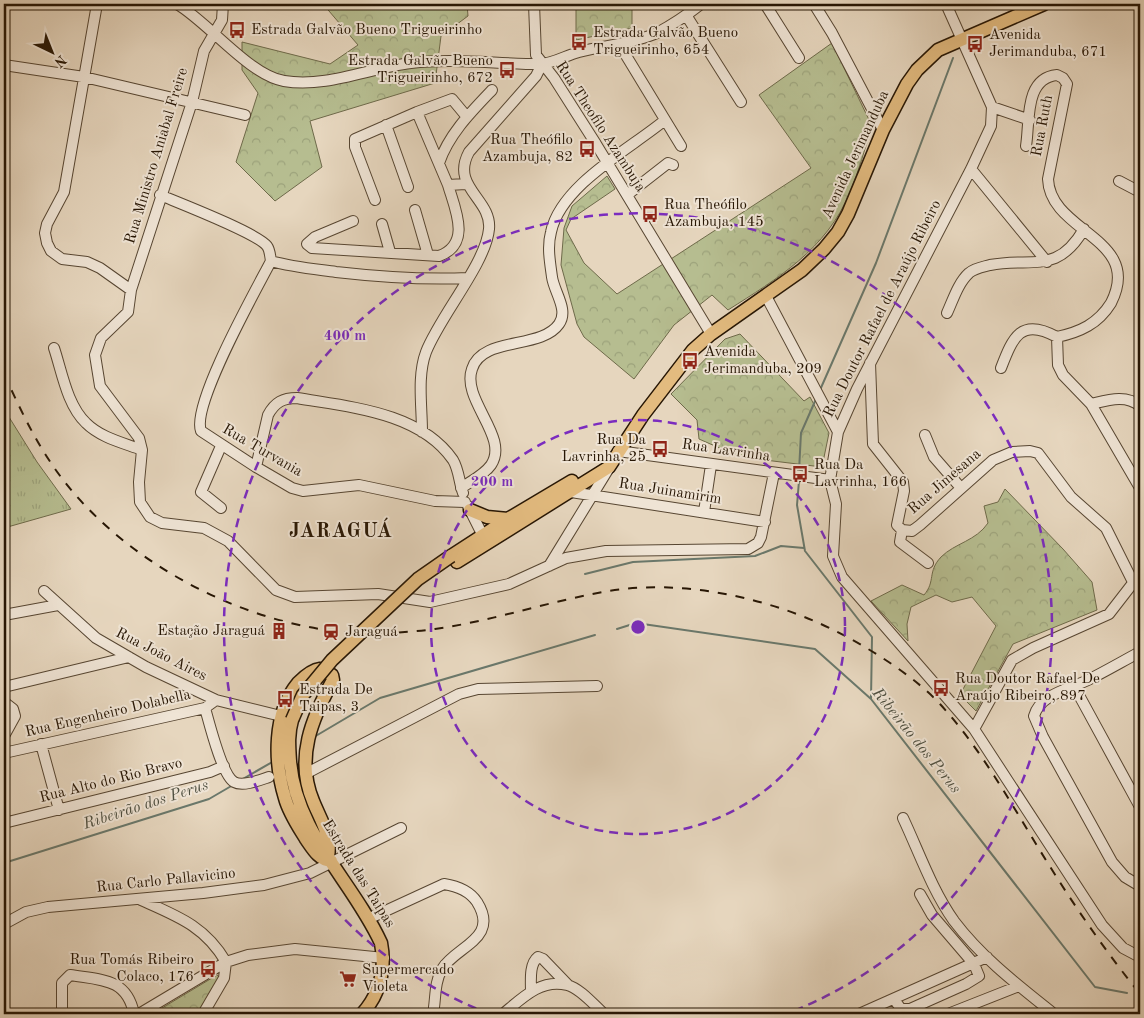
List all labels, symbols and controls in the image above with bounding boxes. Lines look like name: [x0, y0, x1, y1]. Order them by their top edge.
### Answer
bus stop icon: Estrada Galvão Bueno Trigueirinho: [227, 20, 247, 40]
place label: Estrada Galvão Bueno Trigueirinho: [251, 23, 482, 38]
place label: Estrada Galvão Bueno Trigueirinho, 654: [593, 26, 738, 58]
north arrow: [28, 28, 78, 78]
place label: Avenida Jerimanduba, 671: [989, 28, 1107, 60]
bus stop icon: Estrada Galvão Bueno Trigueirinho, 654: [569, 32, 589, 52]
bus stop icon: Avenida Jerimanduba, 671: [965, 34, 985, 54]
text: N: [51, 52, 69, 70]
place label: Estrada Galvão Bueno Trigueirinho, 672: [348, 54, 493, 86]
street label: Rua Theofilo Azambuja: [552, 59, 648, 196]
bus stop icon: Estrada Galvão Bueno Trigueirinho, 672: [497, 60, 517, 80]
street label: Rua Ministro Aniabal Freire: [123, 66, 191, 246]
street label: Avenida Jerimanduba: [820, 88, 893, 222]
street label: Rua Ruth: [1030, 94, 1056, 158]
place label: Rua Theófilo Azambuja, 82: [482, 133, 573, 165]
bus stop icon: Rua Theófilo Azambuja, 82: [577, 139, 597, 159]
place label: Rua Theófilo Azambuja, 145: [664, 198, 764, 230]
street label: Rua Doutor Rafael de Araújo Ribeiro: [821, 198, 945, 420]
bus stop icon: Rua Theófilo Azambuja, 145: [640, 204, 660, 224]
text: 400 m: [324, 329, 366, 344]
place label: Avenida Jerimanduba, 209: [704, 345, 822, 377]
bus stop icon: Avenida Jerimanduba, 209: [680, 351, 700, 371]
street label: Rua Turvania: [219, 422, 305, 480]
place label: Rua Da Lavrinha, 25: [561, 433, 647, 465]
street label: Rua Lavrinha: [681, 437, 772, 465]
bus stop icon: Rua Da Lavrinha, 25: [650, 439, 670, 459]
street label: Rua Jimesana: [906, 446, 985, 517]
place label: Rua Da Lavrinha, 166: [814, 458, 907, 490]
bus stop icon: Rua Da Lavrinha, 166: [790, 464, 810, 484]
text: 200 m: [471, 475, 513, 490]
street label: Rua Juinamirim: [617, 476, 723, 508]
district label: JARAGUÁ: [289, 517, 393, 542]
centre of rings: [629, 618, 647, 636]
building icon: Estação Jaraguá: [269, 621, 289, 641]
station icon: Jaraguá: [321, 622, 341, 642]
place label: Estação Jaraguá: [157, 624, 266, 639]
place label: Jaraguá: [345, 625, 398, 640]
street label: Rua João Aires: [113, 626, 209, 684]
place label: Rua Doutor Rafael De Araújo Ribeiro, 897: [955, 672, 1100, 704]
bus stop icon: Rua Doutor Rafael De Araújo Ribeiro, 897: [931, 678, 951, 698]
place label: Estrada De Taipas, 3: [299, 683, 373, 715]
water label: Ribeirão dos Perus: [868, 684, 963, 797]
street label: Rua Engenheiro Dolabella: [24, 687, 193, 740]
bus stop icon: Estrada De Taipas, 3: [275, 689, 295, 709]
street label: Rua Alto do Rio Bravo: [38, 756, 184, 806]
water label: Ribeirão dos Perus: [80, 777, 211, 833]
street label: Estrada das Taipas: [319, 817, 397, 931]
street label: Rua Carlo Pallavicino: [96, 866, 236, 896]
place label: Rua Tomás Ribeiro Colaco, 176: [69, 953, 194, 985]
bus stop icon: Rua Tomás Ribeiro Colaco, 176: [198, 959, 218, 979]
place label: Supermercado Violeta: [362, 963, 454, 995]
supermarket icon: Supermercado Violeta: [338, 969, 358, 989]

